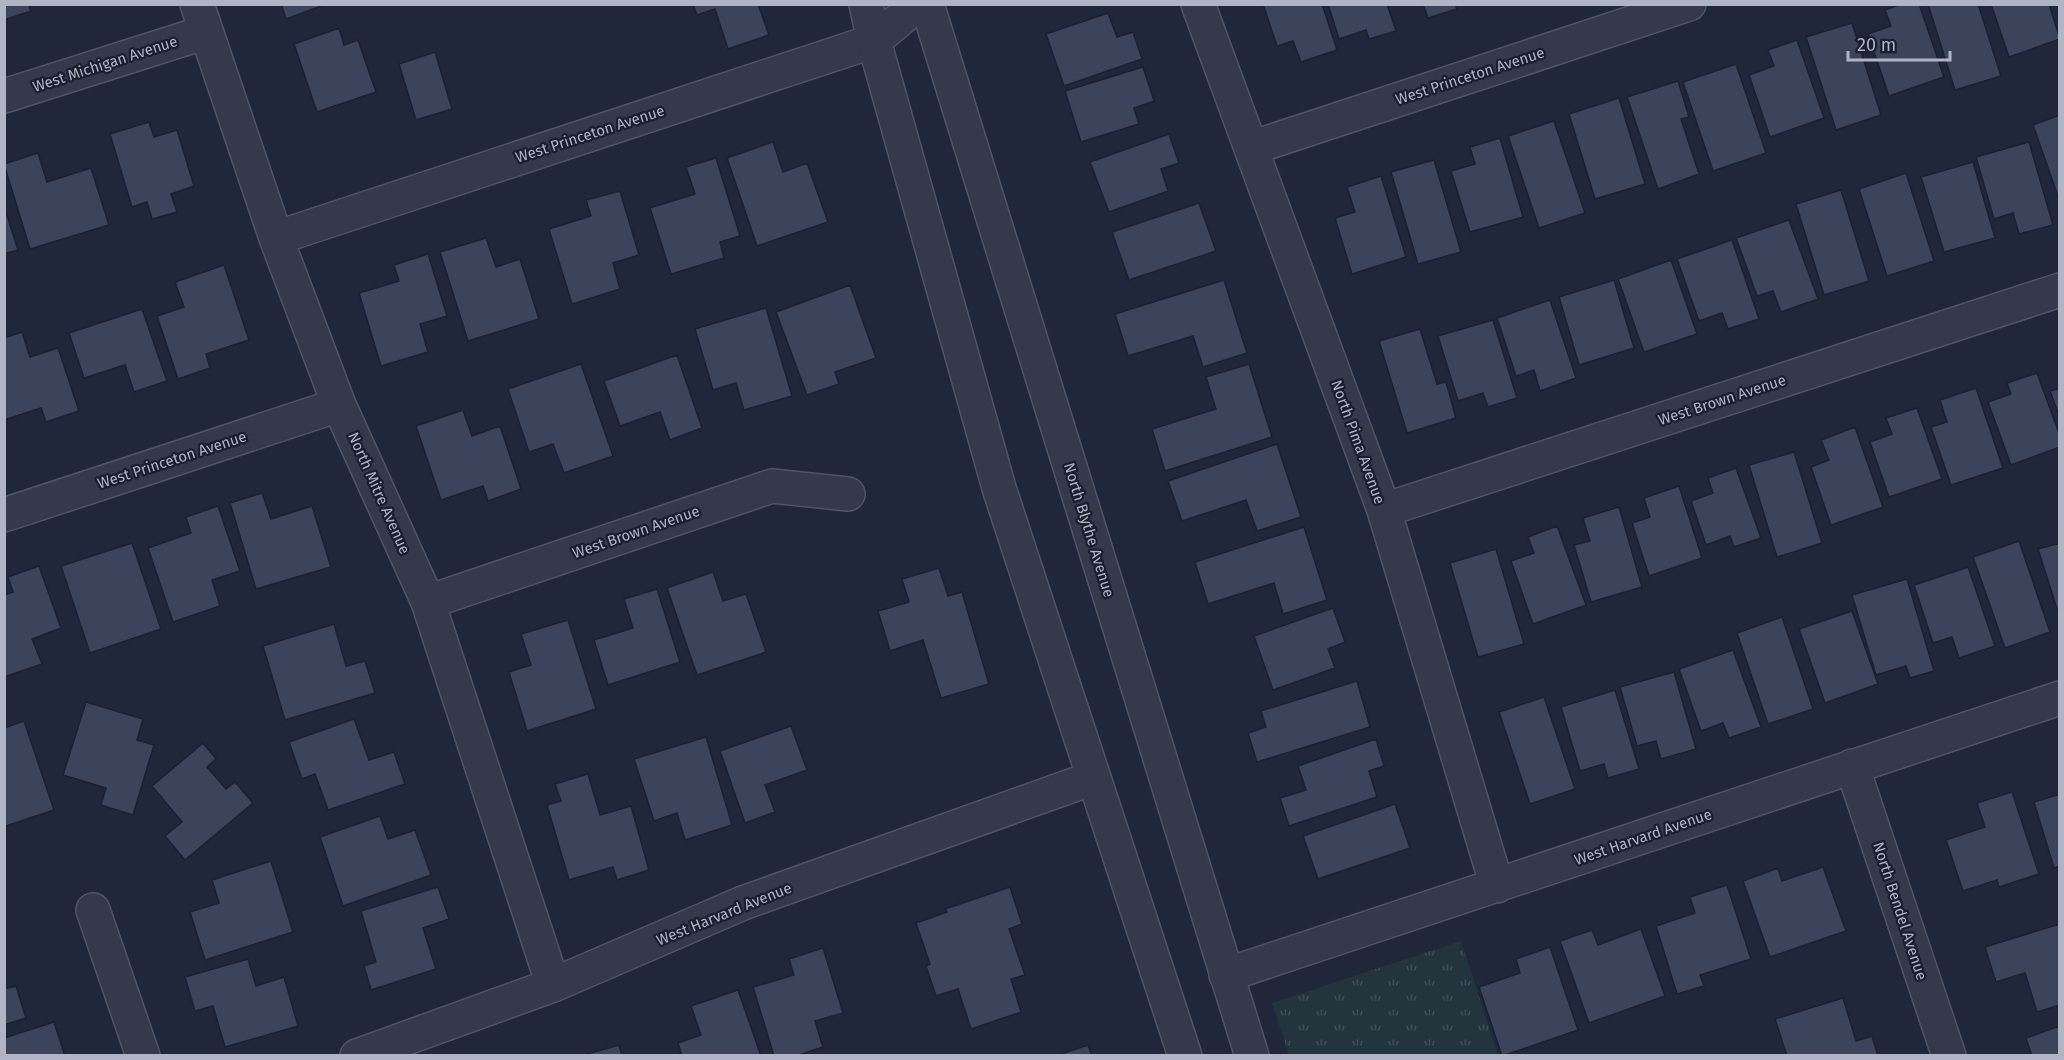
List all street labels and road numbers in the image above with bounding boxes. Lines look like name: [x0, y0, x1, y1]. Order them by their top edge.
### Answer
street label: West Michigan Avenue: [30, 32, 180, 96]
street label: West Princeton Avenue: [1393, 43, 1547, 109]
street label: West Princeton Avenue: [513, 101, 667, 167]
street label: West Brown Avenue: [1656, 371, 1788, 429]
street label: North Pima Avenue: [1327, 378, 1389, 506]
street label: West Princeton Avenue: [95, 427, 249, 493]
street label: North Mitre Avenue: [344, 429, 414, 557]
street label: North Blythe Avenue: [1060, 460, 1118, 600]
street label: West Brown Avenue: [570, 502, 702, 562]
street label: West Harvard Avenue: [1572, 805, 1714, 869]
street label: North Bendel Avenue: [1869, 840, 1931, 982]
street label: West Harvard Avenue: [654, 879, 794, 949]

